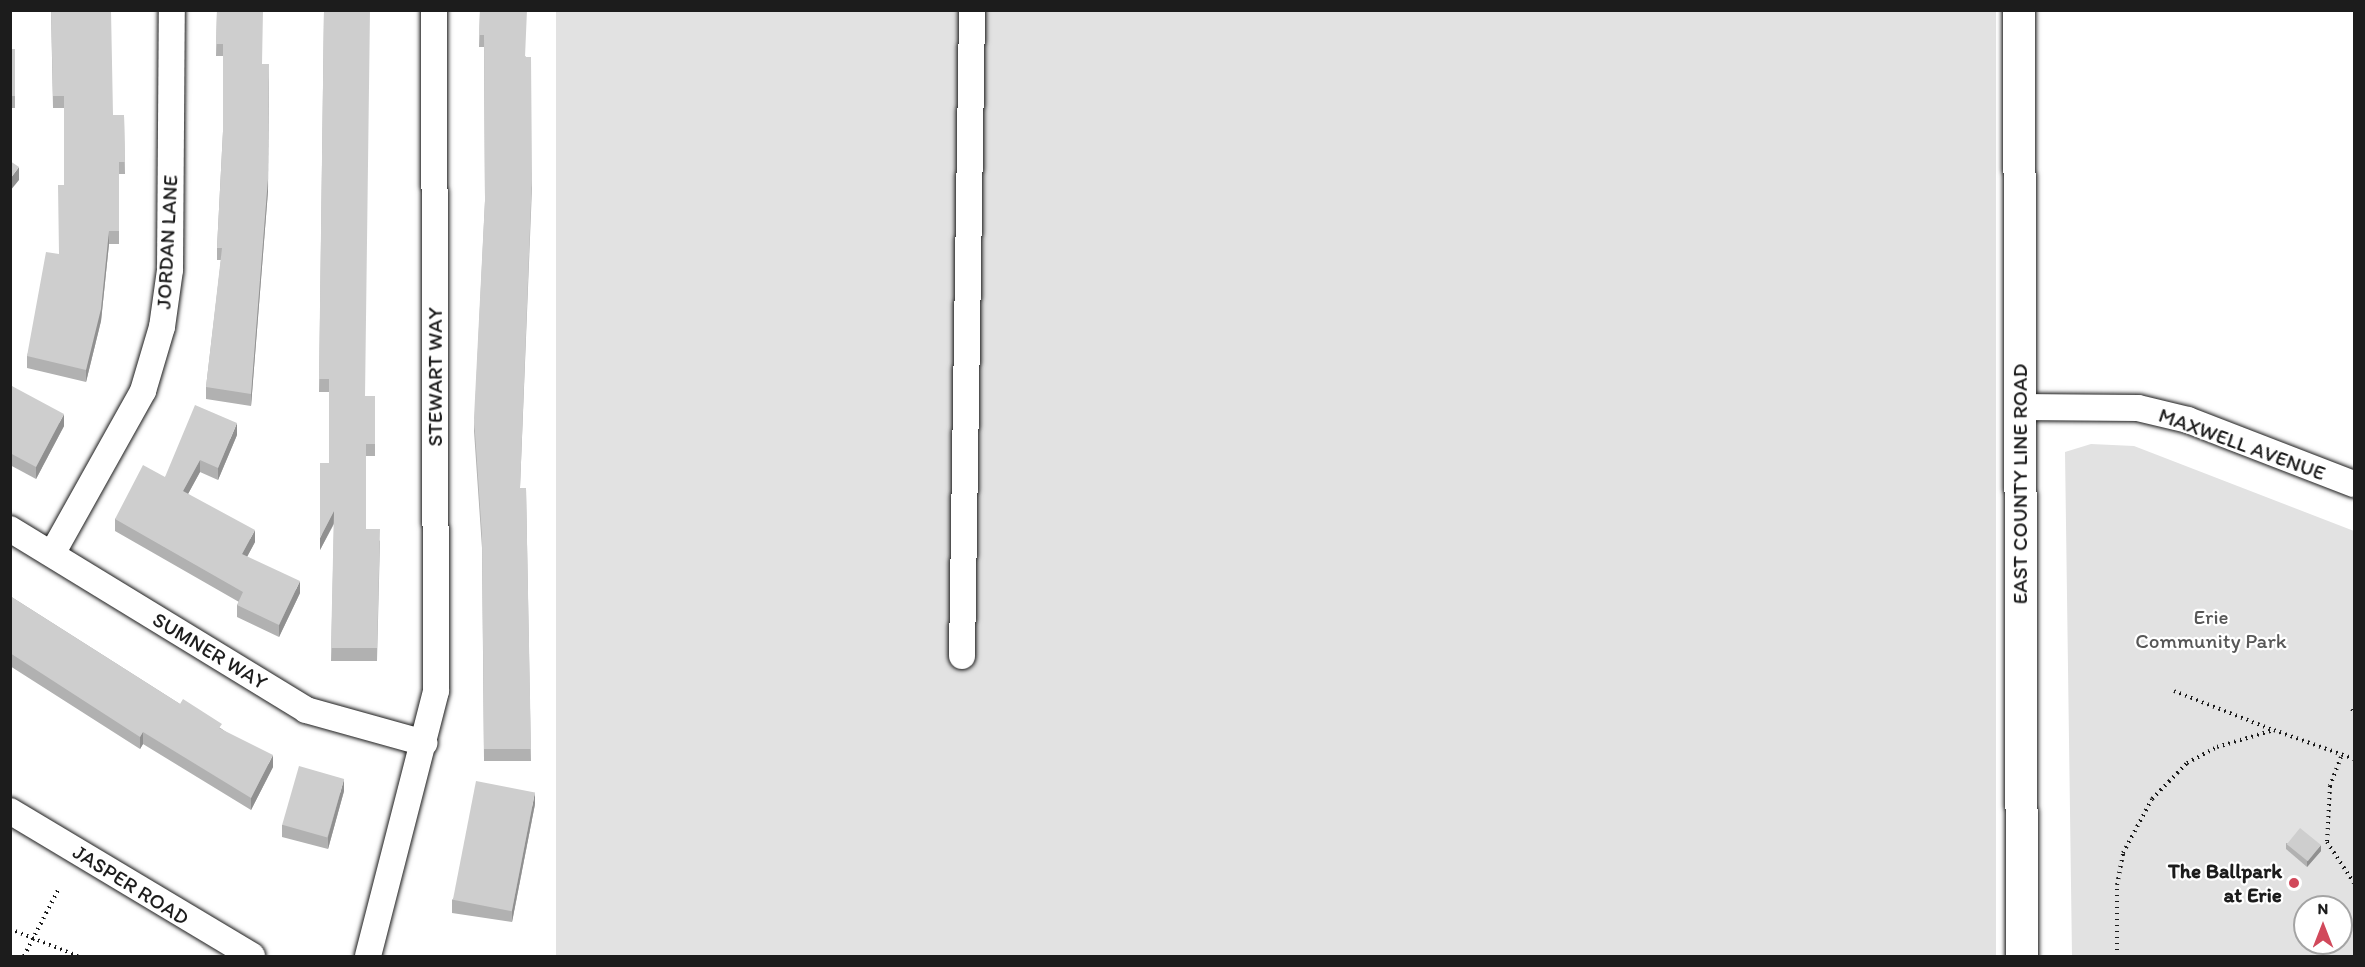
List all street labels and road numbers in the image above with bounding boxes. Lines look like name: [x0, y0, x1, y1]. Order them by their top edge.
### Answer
street label: JORDAN LANE: [151, 174, 183, 310]
street label: STEWART WAY: [422, 308, 448, 446]
street label: EAST COUNTY LINE ROAD: [2007, 363, 2033, 605]
street label: MAXWELL AVENUE: [2156, 402, 2328, 486]
street label: SUMNER WAY: [148, 607, 272, 695]
street label: JASPER ROAD: [69, 840, 193, 930]

